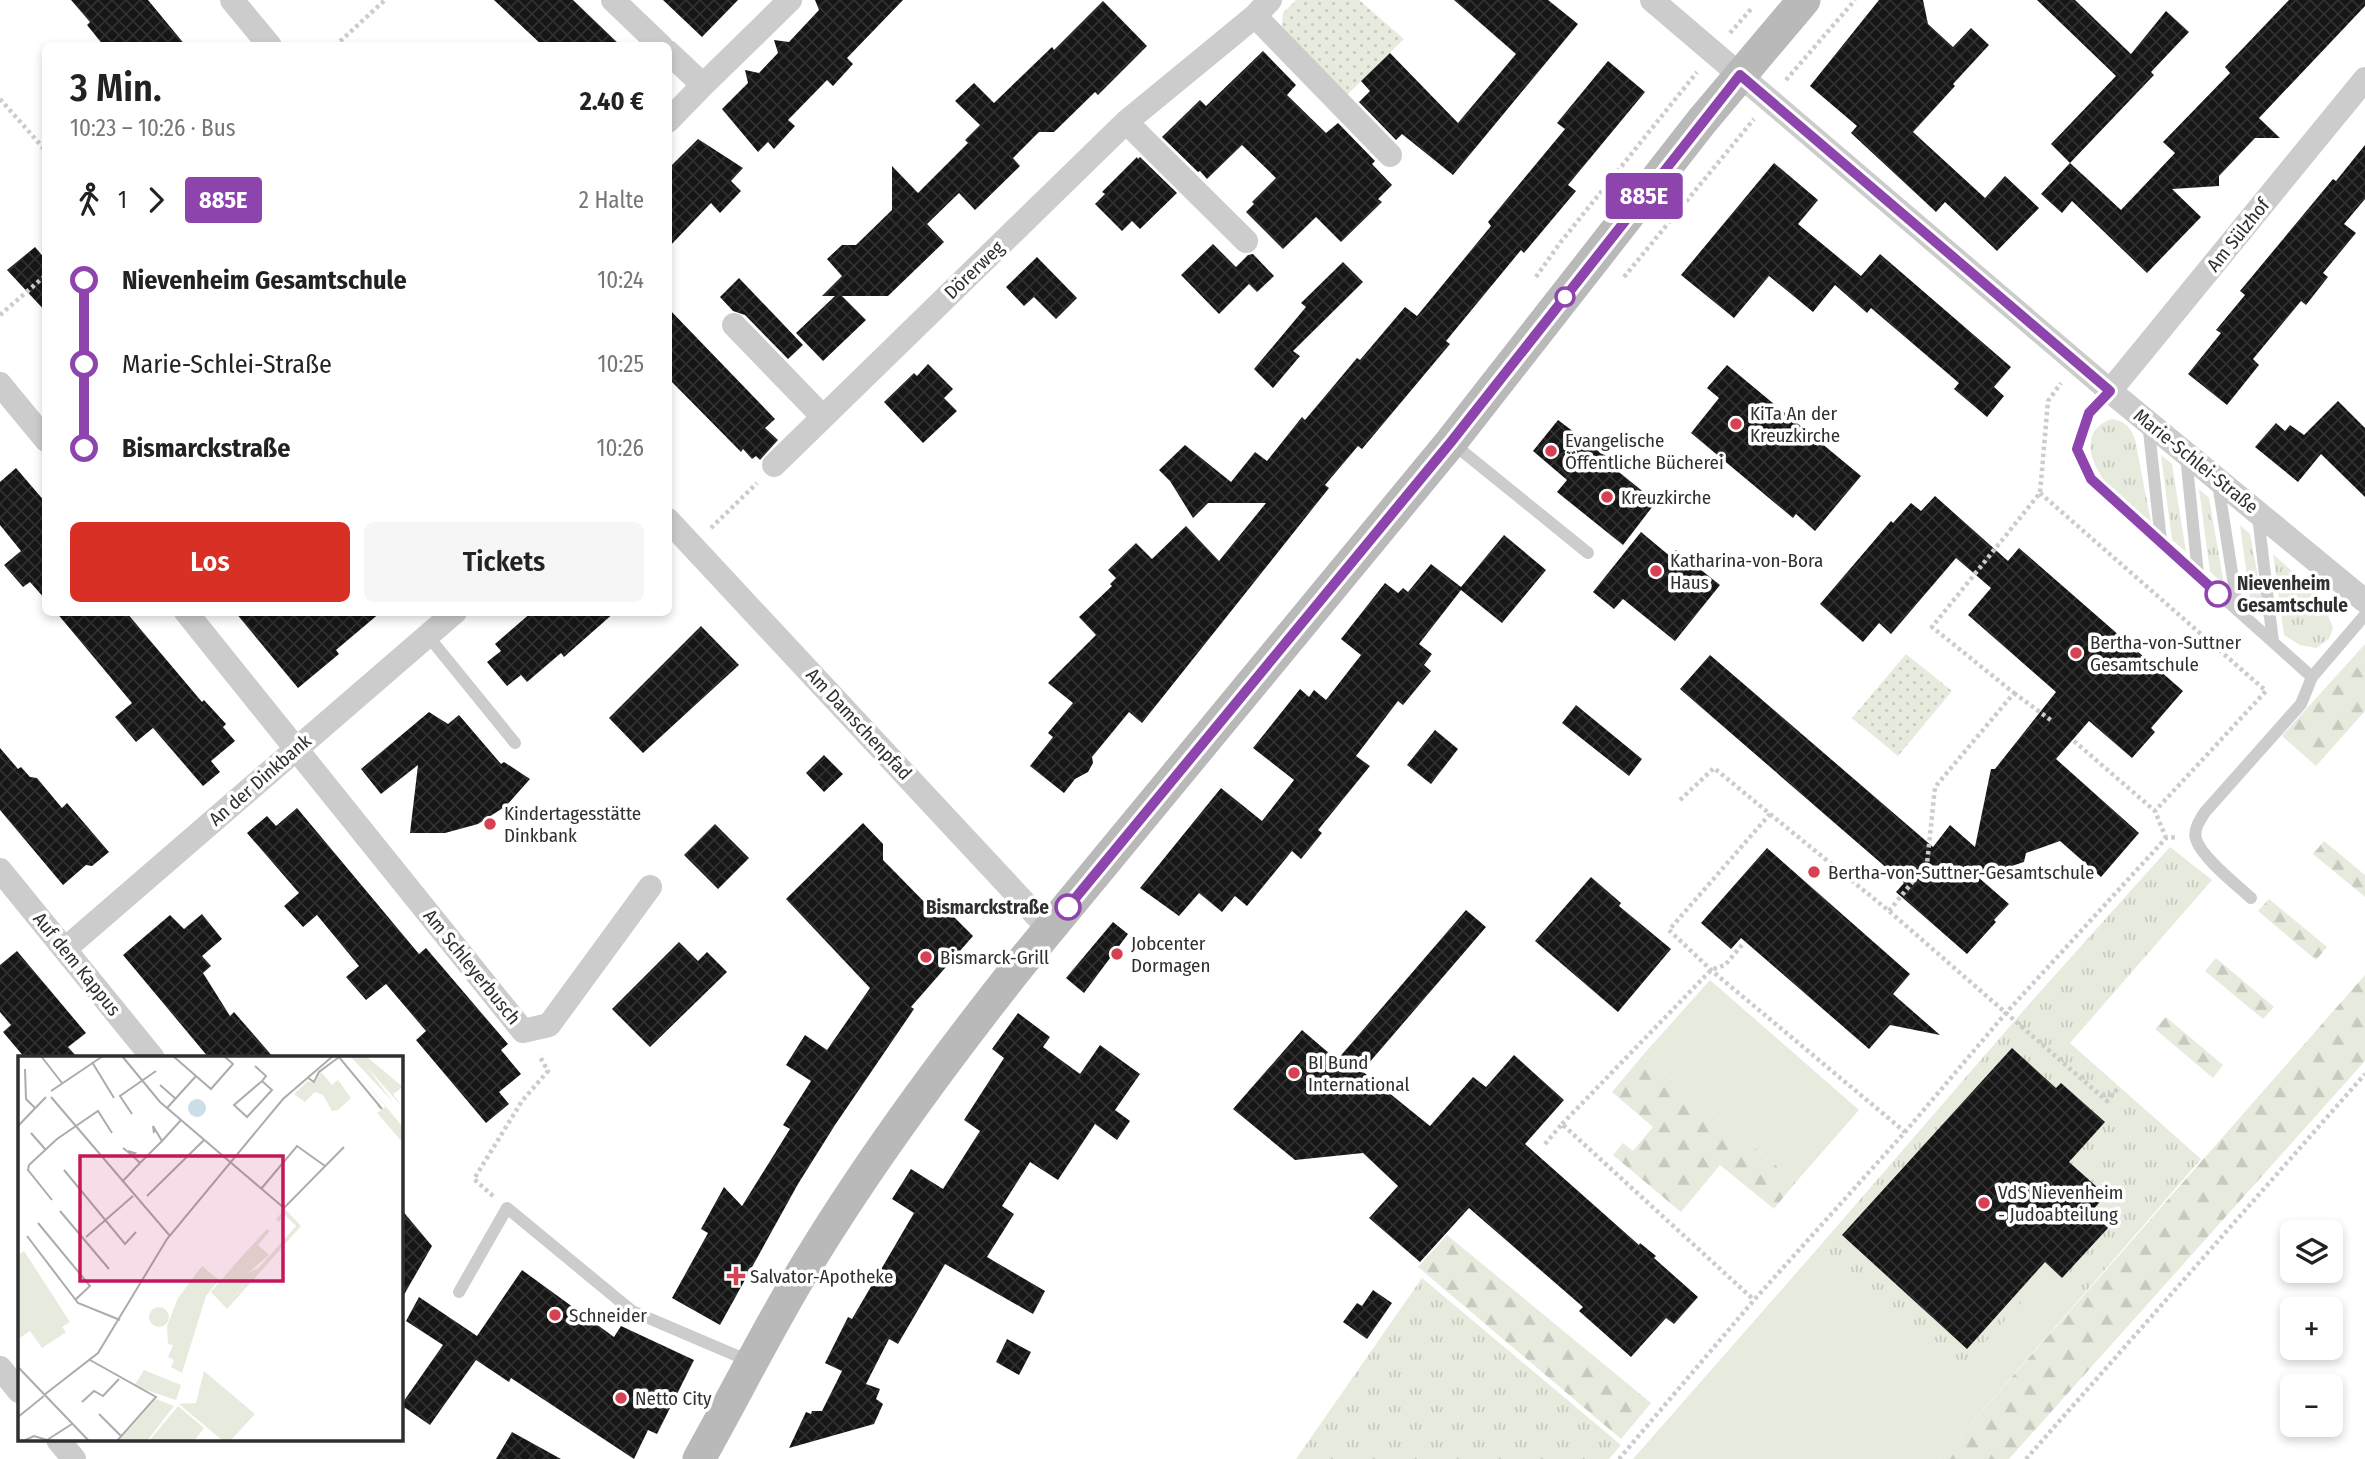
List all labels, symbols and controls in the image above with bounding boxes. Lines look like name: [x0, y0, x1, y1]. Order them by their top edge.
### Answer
text: 3 Min.: [70, 65, 162, 111]
text: 2.40 €: [580, 86, 644, 117]
text: 10:23 – 10:26 · Bus: [70, 114, 236, 142]
line badge: 885E: [1595, 173, 1693, 219]
icon: walk: [70, 181, 108, 219]
icon: forward: [137, 181, 175, 219]
text: 885E: [1620, 182, 1668, 210]
text: 1: [118, 186, 127, 214]
text: 885E: [199, 186, 248, 214]
text: 2 Halte: [579, 186, 644, 214]
street label: Am Sülzhof: [2202, 193, 2275, 276]
street label: Dörerweg: [939, 236, 1009, 304]
text: Nievenheim Gesamtschule: [122, 265, 407, 296]
text: 10:24: [597, 266, 644, 294]
unlabelled marker: [1555, 287, 1575, 307]
text: Marie-Schlei-Straße: [122, 349, 332, 380]
text: 10:25: [597, 350, 644, 378]
place label: KiTa An der Kreuzkirche: [1750, 402, 1840, 447]
street label: Marie-Schlei-Straße: [2129, 404, 2263, 518]
marker: KiTa An der Kreuzkirche: [1728, 416, 1744, 432]
place label: Evangelische Öffentliche Bücherei: [1565, 429, 1724, 474]
text: Bismarckstraße: [122, 433, 290, 464]
text: 10:26: [597, 434, 644, 462]
marker: Evangelische Öffentliche Bücherei: [1543, 443, 1559, 459]
place label: Kreuzkirche: [1621, 486, 1711, 509]
marker: Kreuzkirche: [1599, 489, 1615, 505]
button: Los: [70, 522, 350, 602]
button: Tickets: [364, 522, 644, 602]
place label: Katharina-von-Bora Haus: [1670, 549, 1823, 594]
marker: Katharina-von-Bora Haus: [1648, 563, 1664, 579]
place label: Nievenheim Gesamtschule: [2237, 572, 2348, 617]
marker: Nievenheim Gesamtschule: [2205, 581, 2231, 607]
place label: Bertha-von-Suttner Gesamtschule: [2090, 631, 2241, 676]
marker: Bertha-von-Suttner Gesamtschule: [2068, 645, 2084, 661]
street label: Am Damschenpfad: [801, 663, 917, 785]
street label: An der Dinkbank: [204, 729, 316, 831]
place label: Kindertagesstätte Dinkbank: [504, 802, 641, 847]
marker: Kindertagesstätte Dinkbank: [482, 816, 498, 832]
place label: Bertha-von-Suttner-Gesamtschule: [1828, 861, 2094, 884]
marker: Bertha-von-Suttner-Gesamtschule: [1806, 864, 1822, 880]
marker: Bismarckstraße: [1055, 894, 1081, 920]
place label: Bismarckstraße: [926, 896, 1049, 919]
street label: Am Schleyerbusch: [419, 905, 525, 1029]
street label: Auf dem Kappus: [28, 908, 126, 1020]
place label: Jobcenter Dormagen: [1131, 932, 1210, 977]
place label: Bismarck-Grill: [940, 946, 1049, 969]
marker: Jobcenter Dormagen: [1109, 946, 1125, 962]
marker: Bismarck-Grill: [918, 949, 934, 965]
place label: BI Bund International: [1308, 1051, 1409, 1096]
inset map: [18, 1056, 402, 1442]
marker: BI Bund International: [1286, 1065, 1302, 1081]
place label: VdS Nievenheim - Judoabteilung: [1998, 1181, 2123, 1226]
marker: VdS Nievenheim - Judoabteilung: [1976, 1195, 1992, 1211]
map controls: [2280, 1220, 2343, 1437]
button: layers: [2280, 1220, 2343, 1283]
place label: Salvator-Apotheke: [750, 1265, 893, 1288]
marker: Salvator-Apotheke: [728, 1268, 744, 1284]
button: +: [2280, 1297, 2343, 1360]
place label: Schneider: [569, 1304, 647, 1327]
marker: Schneider: [547, 1307, 563, 1323]
button: −: [2280, 1374, 2343, 1437]
place label: Netto City: [635, 1387, 712, 1410]
marker: Netto City: [613, 1390, 629, 1406]

